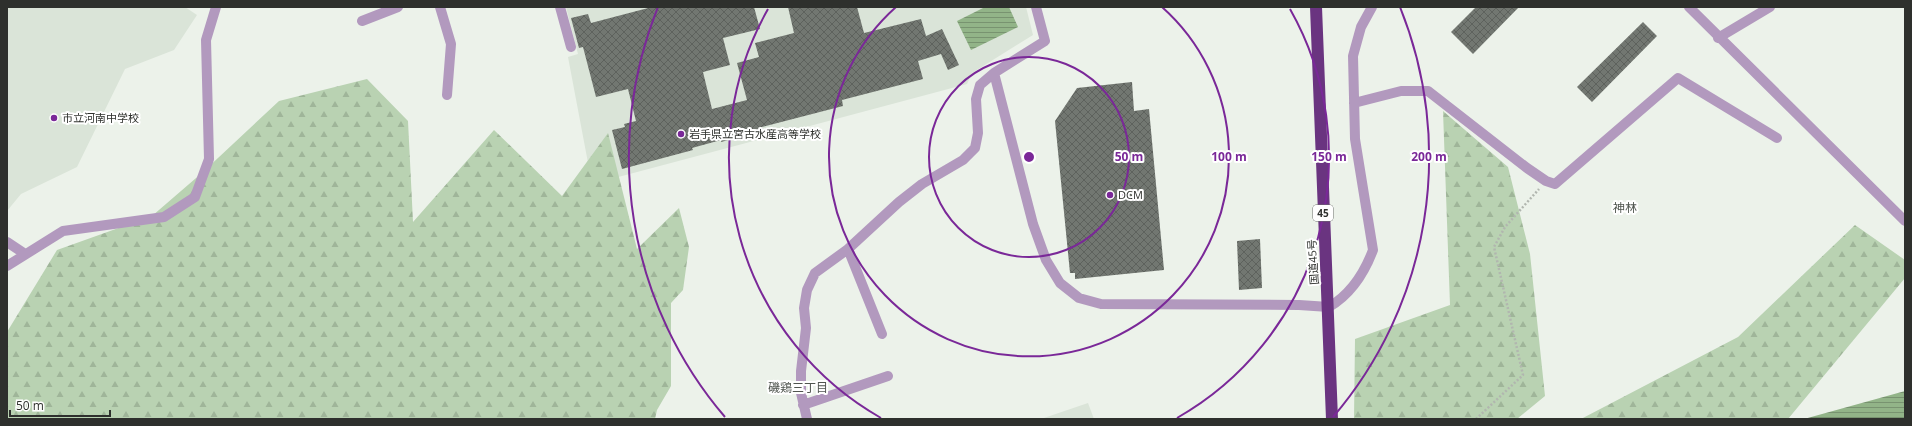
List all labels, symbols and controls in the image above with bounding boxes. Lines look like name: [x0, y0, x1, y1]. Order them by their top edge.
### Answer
place label: 市立河南中学校: [62, 110, 139, 125]
marker: 市立河南中学校: [49, 113, 59, 123]
place label: 岩手県立宮古水産高等学校: [689, 126, 821, 141]
marker: 岩手県立宮古水産高等学校: [676, 129, 686, 139]
text: 50 m: [1115, 148, 1143, 165]
text: 100 m: [1211, 148, 1247, 165]
text: 150 m: [1311, 148, 1347, 165]
text: 200 m: [1411, 148, 1447, 165]
centre of rings: [1022, 150, 1036, 164]
place label: DCM: [1118, 187, 1143, 202]
marker: DCM: [1105, 190, 1115, 200]
district label: 神林: [1613, 199, 1637, 216]
road number: 45: [1313, 205, 1333, 221]
street label: 国道45号: [1303, 239, 1322, 285]
district label: 磯鶏三丁目: [768, 379, 828, 396]
scale bar: [10, 392, 110, 418]
text: 50 m: [16, 397, 44, 414]

